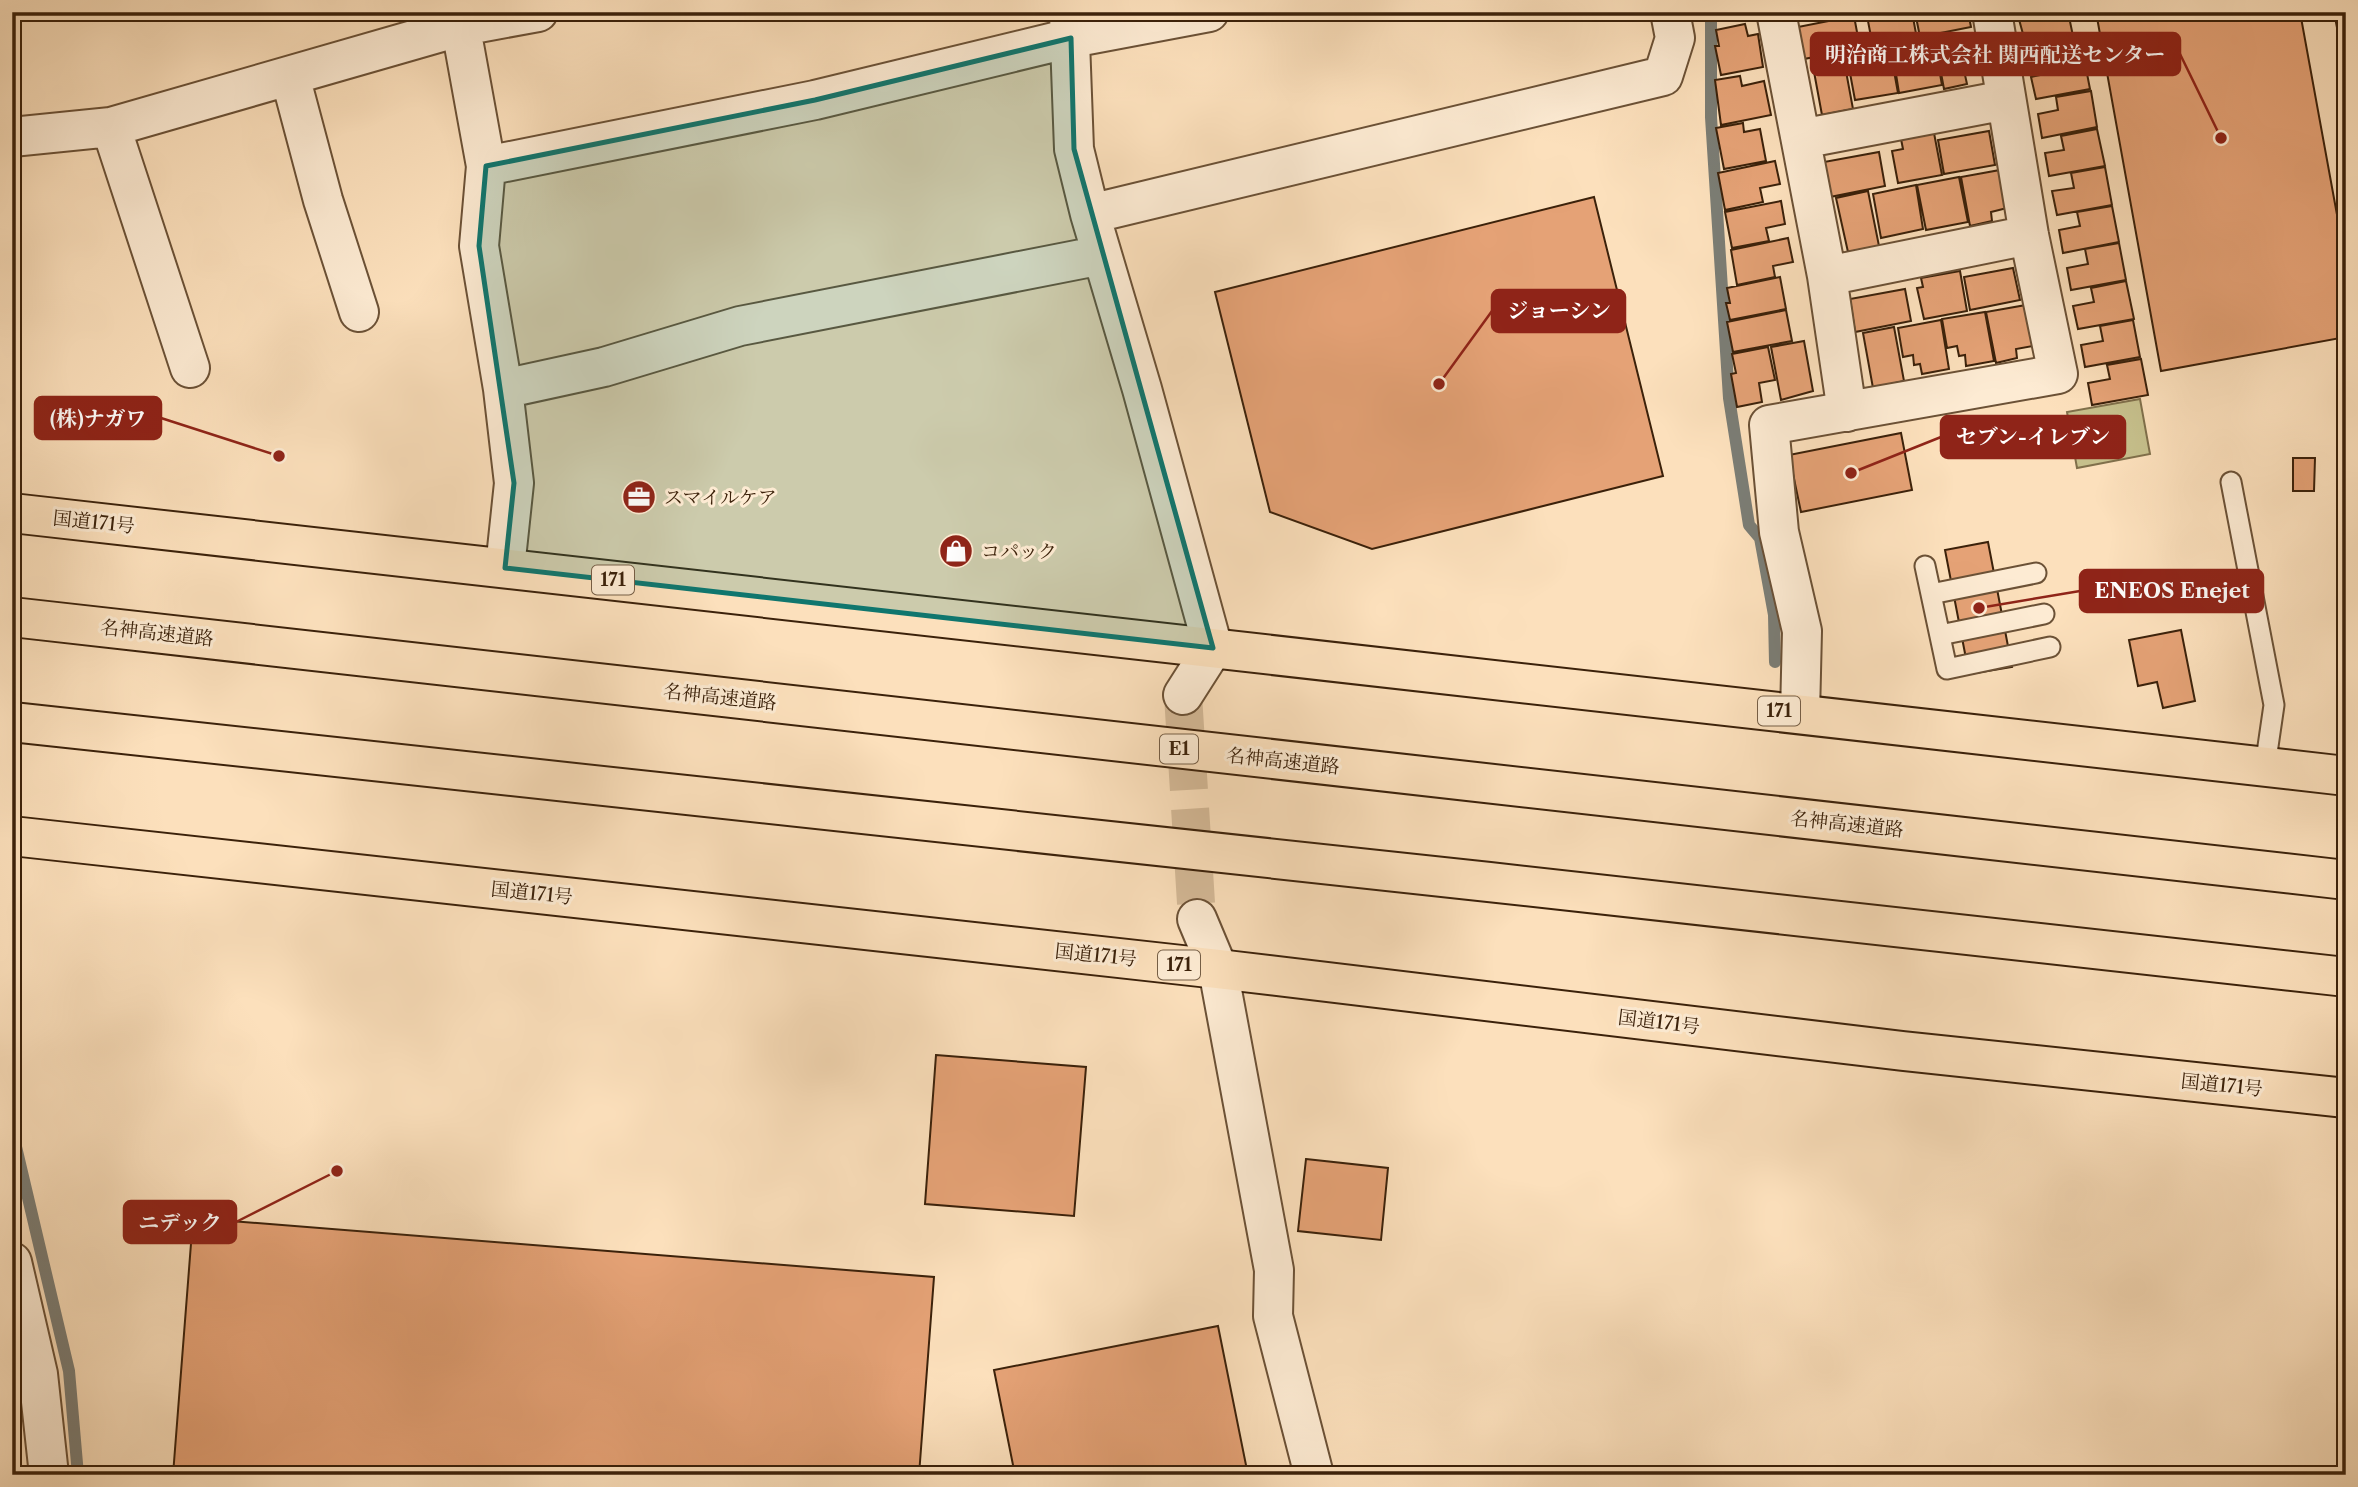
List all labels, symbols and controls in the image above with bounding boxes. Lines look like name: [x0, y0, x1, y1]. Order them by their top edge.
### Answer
callout: 明治商工株式会社 関西配送センター: [1811, 33, 2180, 75]
text: 明治商工株式会社 関西配送センター: [1825, 42, 2165, 67]
callout: ジョーシン: [1492, 290, 1625, 332]
text: ジョーシン: [1507, 298, 1611, 323]
callout: (株)ナガワ: [35, 397, 161, 439]
text: (株)ナガワ: [50, 406, 146, 431]
callout: セブン-イレブン: [1941, 416, 2125, 458]
text: セブン-イレブン: [1956, 424, 2110, 449]
office icon: スマイルケア: [620, 478, 658, 516]
place label: スマイルケア: [664, 486, 777, 509]
street label: 国道171号: [52, 506, 136, 538]
shop icon: コパック: [937, 532, 975, 570]
place label: コパック: [981, 540, 1057, 563]
road number: 171: [592, 566, 634, 594]
callout: ENEOS Enejet: [2080, 570, 2263, 612]
text: ENEOS Enejet: [2094, 578, 2250, 603]
street label: 名神高速道路: [99, 616, 215, 650]
street label: 名神高速道路: [662, 680, 778, 714]
road number: 171: [1758, 696, 1800, 726]
road number: E1: [1160, 734, 1198, 764]
street label: 名神高速道路: [1225, 744, 1341, 778]
street label: 名神高速道路: [1789, 807, 1905, 841]
street label: 国道171号: [490, 877, 574, 909]
street label: 国道171号: [1054, 939, 1138, 971]
road number: 171: [1158, 950, 1200, 980]
street label: 国道171号: [1617, 1006, 1701, 1038]
street label: 国道171号: [2180, 1069, 2264, 1101]
callout: ニデック: [124, 1201, 236, 1243]
text: ニデック: [138, 1210, 222, 1235]

